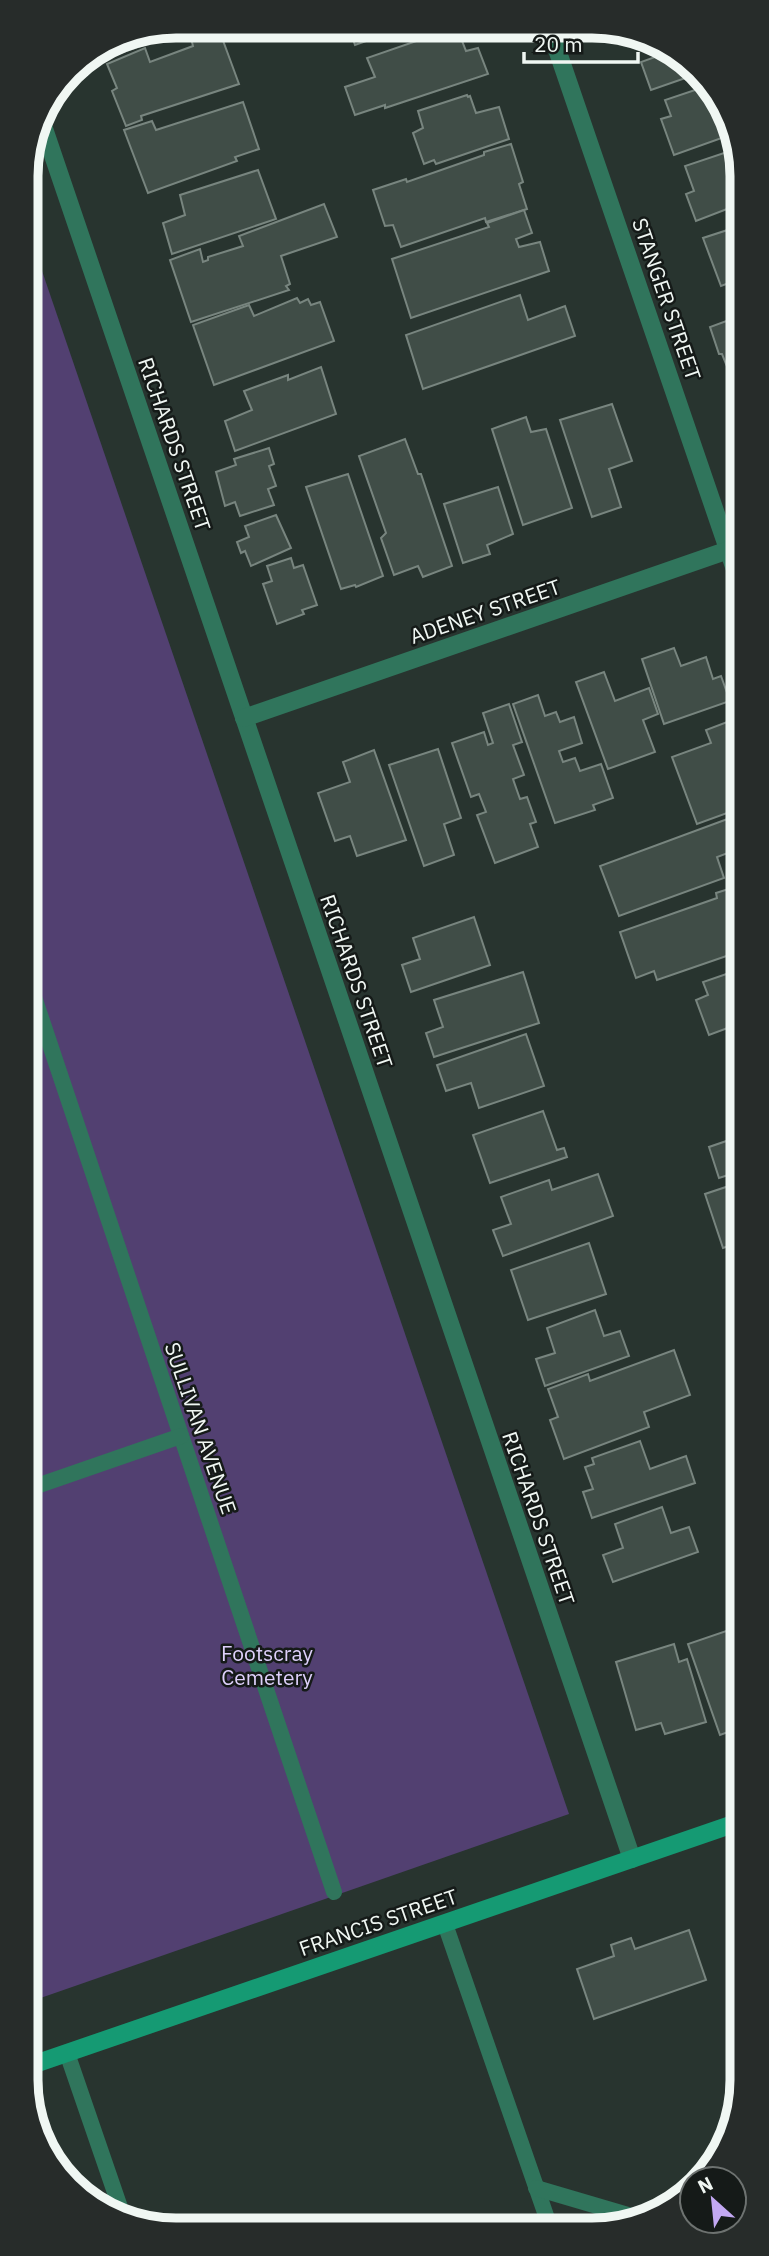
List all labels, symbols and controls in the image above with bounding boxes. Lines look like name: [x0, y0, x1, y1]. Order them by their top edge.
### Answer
scale bar: [524, 21, 638, 65]
text: 20 m: [534, 30, 583, 58]
street label: STANGER STREET: [626, 214, 708, 384]
street label: RICHARDS STREET: [132, 354, 218, 534]
street label: ADENEY STREET: [406, 572, 564, 650]
street label: RICHARDS STREET: [314, 891, 400, 1071]
street label: SULLIVAN AVENUE: [158, 1338, 244, 1518]
street label: RICHARDS STREET: [496, 1428, 582, 1608]
park label: Footscray Cemetery: [221, 1639, 314, 1691]
street label: FRANCIS STREET: [295, 1882, 461, 1962]
north arrow: [678, 2165, 748, 2235]
text: N: [694, 2171, 717, 2199]

